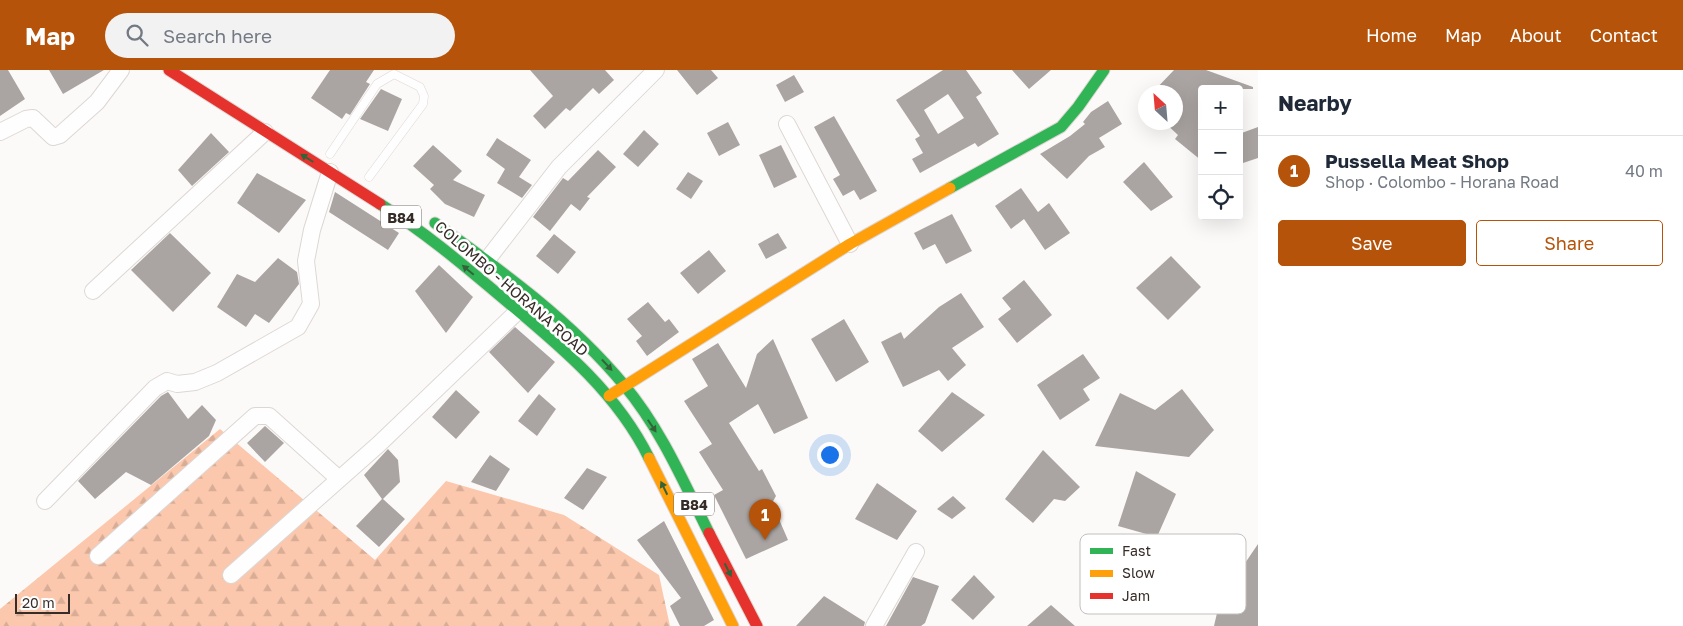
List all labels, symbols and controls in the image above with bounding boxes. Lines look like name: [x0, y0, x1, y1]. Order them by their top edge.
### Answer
search box: [105, 13, 455, 58]
text: Map: [25, 21, 75, 50]
icon: search: [123, 21, 151, 49]
text: Search here: [163, 24, 272, 47]
text: Home: [1366, 24, 1417, 46]
text: Map: [1445, 24, 1482, 46]
text: About: [1510, 24, 1562, 46]
text: Contact: [1590, 24, 1658, 46]
north arrow: [1138, 85, 1183, 130]
map controls: [1198, 85, 1243, 220]
button: +: [1198, 85, 1243, 130]
text: Nearby: [1278, 90, 1352, 116]
button: −: [1198, 130, 1243, 175]
text: Pussella Meat Shop: [1325, 149, 1509, 172]
one-way arrow: [300, 153, 313, 163]
text: 1: [1290, 161, 1298, 181]
text: 40 m: [1625, 161, 1663, 181]
text: Shop · Colombo - Horana Road: [1325, 172, 1559, 192]
button: locate: [1198, 175, 1243, 220]
road number: B84: [381, 206, 421, 228]
street label: COLOMBO - HORANA ROAD: [432, 217, 592, 359]
button: Save: [1278, 220, 1466, 266]
button: Share: [1476, 220, 1663, 266]
one-way arrow: [462, 265, 475, 276]
one-way arrow: [601, 359, 613, 371]
one-way arrow: [647, 419, 657, 433]
your location: [817, 442, 843, 468]
one-way arrow: [660, 481, 668, 496]
road number: B84: [674, 492, 714, 516]
pin: 1: [749, 499, 781, 540]
legend: [1080, 534, 1246, 614]
text: Fast: [1122, 542, 1151, 559]
one-way arrow: [724, 563, 732, 577]
text: Slow: [1122, 564, 1155, 581]
text: Jam: [1122, 587, 1150, 604]
scale bar: [15, 591, 70, 614]
text: 20 m: [22, 594, 55, 611]

